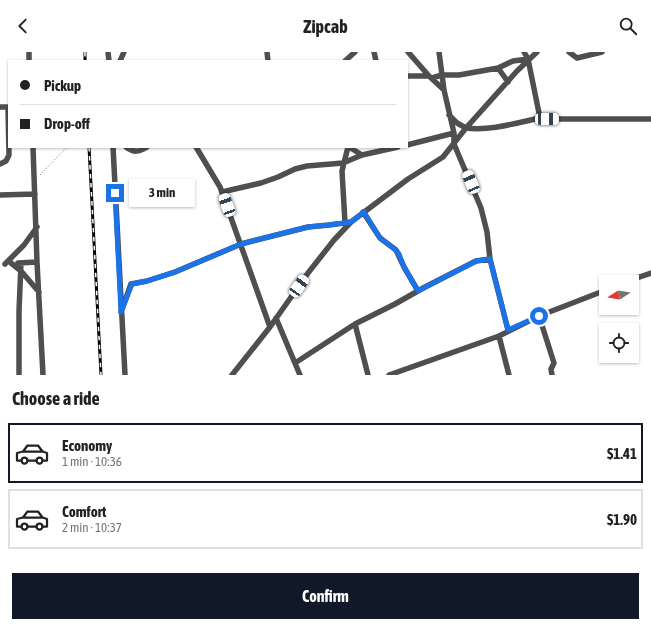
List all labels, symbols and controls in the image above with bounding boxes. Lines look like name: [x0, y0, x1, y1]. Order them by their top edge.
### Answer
icon: back: [12, 15, 34, 37]
icon: search: [617, 15, 639, 37]
text: Zipcab: [303, 16, 348, 37]
text: Pickup: [44, 77, 81, 94]
car: [535, 113, 559, 125]
text: Drop-off: [44, 115, 90, 132]
car: [461, 169, 481, 195]
callout: 3 min: [129, 179, 195, 207]
route end: [106, 184, 124, 202]
text: 3 min: [149, 185, 175, 200]
car: [217, 192, 237, 218]
car: [287, 273, 311, 299]
north arrow: [599, 275, 639, 315]
map controls: [599, 275, 639, 363]
route start: [530, 307, 548, 325]
button: locate: [599, 323, 639, 363]
text: Choose a ride: [12, 388, 100, 409]
icon: car: [14, 435, 50, 471]
text: Economy: [62, 437, 112, 454]
text: $1.41: [607, 445, 637, 462]
text: 1 min · 10:36: [62, 454, 122, 469]
icon: car: [14, 501, 50, 537]
text: Comfort: [62, 503, 106, 520]
text: $1.90: [607, 511, 637, 528]
text: 2 min · 10:37: [62, 520, 122, 535]
button: Confirm: [12, 573, 639, 619]

